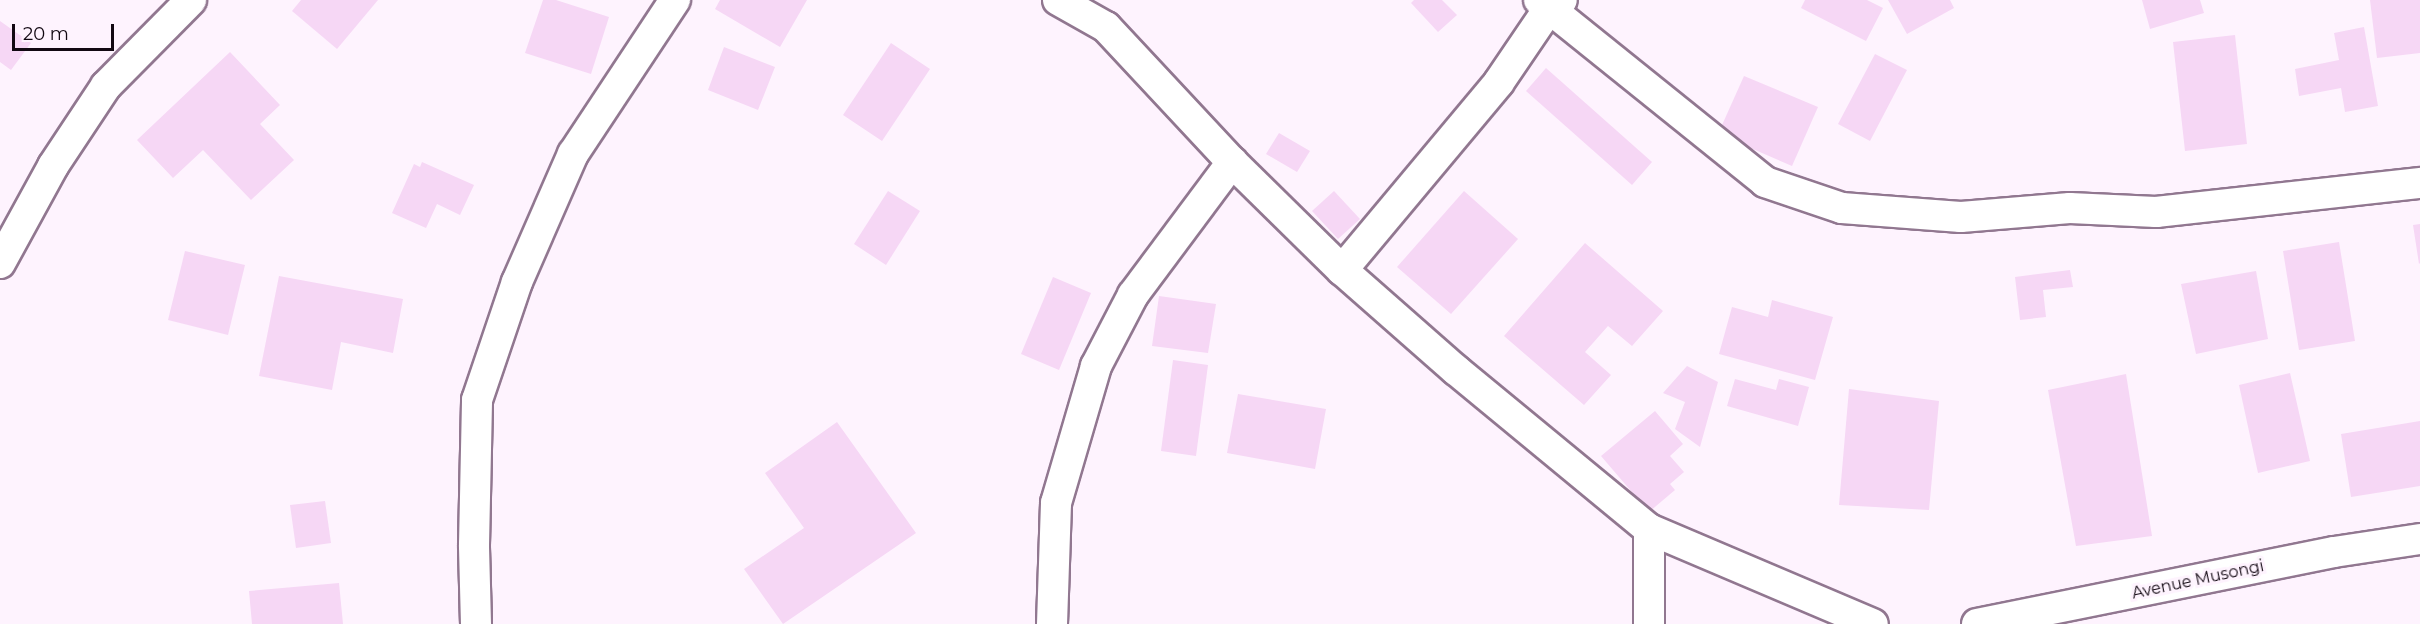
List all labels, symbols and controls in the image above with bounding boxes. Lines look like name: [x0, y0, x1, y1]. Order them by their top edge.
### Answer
scale bar: [15, 12, 117, 50]
text: 20 m: [23, 23, 69, 45]
street label: Avenue Musongi: [2130, 557, 2266, 603]

